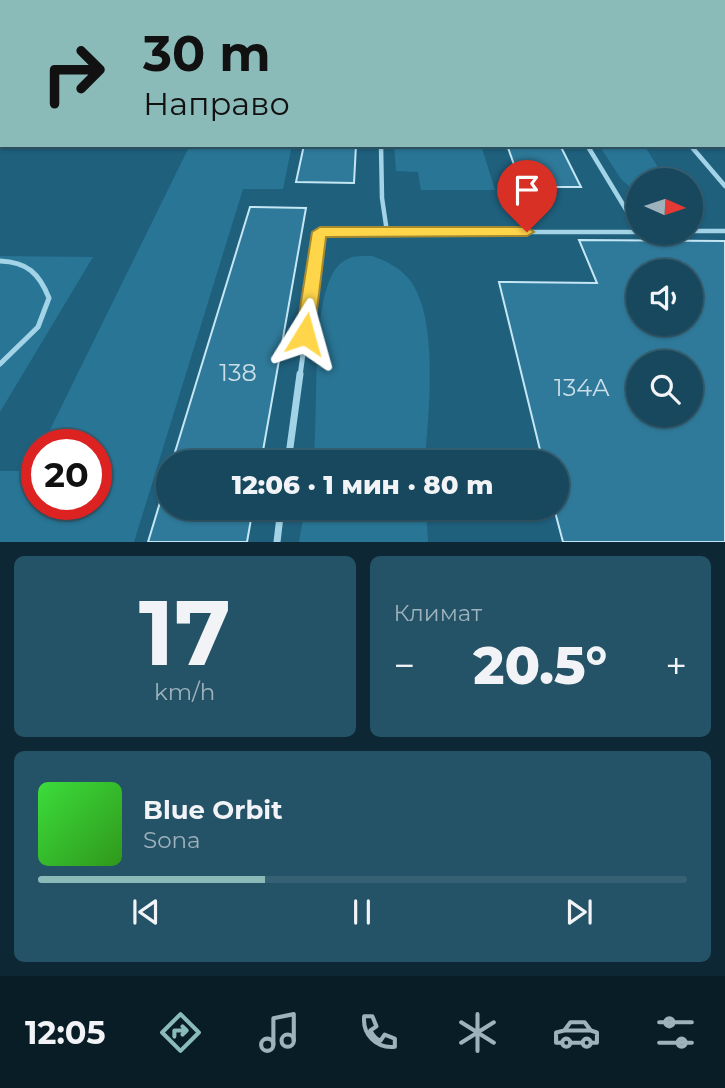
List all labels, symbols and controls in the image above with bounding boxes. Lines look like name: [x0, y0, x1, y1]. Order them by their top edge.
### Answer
text: 30 m: [143, 24, 271, 83]
icon: right: [28, 28, 119, 119]
text: Направо: [143, 84, 290, 123]
pin: [497, 160, 557, 232]
north arrow: [626, 168, 704, 245]
map controls: [626, 168, 703, 427]
icon: arrive: [508, 171, 546, 209]
button: sound: [626, 259, 703, 336]
position arrow: [268, 297, 342, 371]
button: search: [626, 350, 703, 427]
house number: 138: [219, 358, 257, 387]
house number: 134А: [554, 373, 610, 402]
speed limit sign: 20: [21, 429, 112, 520]
text: 12:06 · 1 мин · 80 m: [232, 469, 493, 501]
text: 17: [139, 577, 231, 688]
text: Климат: [394, 599, 482, 627]
text: 20.5°: [473, 634, 607, 697]
text: −: [394, 642, 415, 689]
text: +: [665, 642, 687, 689]
text: km/h: [154, 678, 215, 706]
text: Blue Orbit: [143, 794, 282, 826]
text: Sona: [143, 826, 201, 854]
icon: previous: [127, 893, 165, 931]
icon: pause: [343, 893, 381, 931]
icon: next: [560, 893, 598, 931]
icon: directions: [156, 1008, 205, 1057]
icon: music: [255, 1008, 304, 1057]
icon: phone: [354, 1008, 403, 1057]
icon: climate: [453, 1008, 502, 1057]
icon: car: [552, 1008, 601, 1057]
icon: filters: [651, 1008, 700, 1057]
text: 12:05: [25, 1013, 106, 1052]

